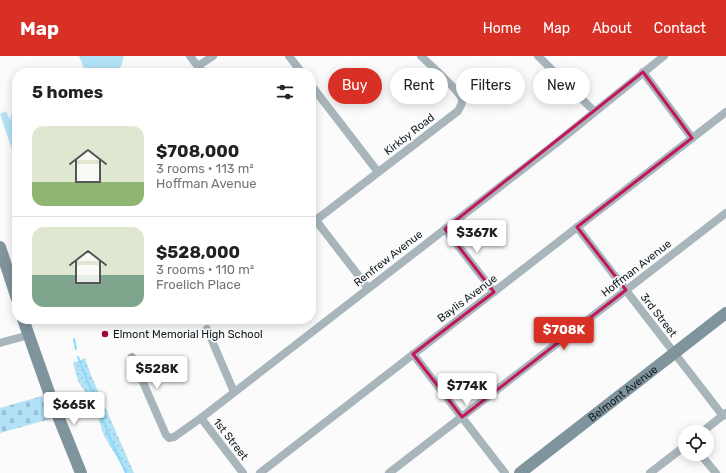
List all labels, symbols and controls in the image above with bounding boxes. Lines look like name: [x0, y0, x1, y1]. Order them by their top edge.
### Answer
text: Map: [20, 17, 59, 40]
text: Home: [483, 20, 521, 37]
text: Map: [543, 20, 570, 37]
text: About: [592, 20, 632, 37]
text: Contact: [654, 20, 706, 37]
chip: Buy: [328, 68, 382, 104]
chip: Rent: [390, 68, 448, 104]
chip: Filters: [456, 68, 525, 104]
chip: New: [533, 68, 590, 104]
icon: filters: [274, 81, 296, 103]
text: 5 homes: [32, 82, 103, 102]
street label: Kirkby Road: [382, 111, 437, 158]
text: $708,000: [156, 141, 239, 161]
icon: home: [64, 142, 112, 190]
text: 3 rooms · 113 m²: [156, 161, 254, 176]
text: Hoffman Avenue: [156, 176, 257, 191]
pin: $367K: [449, 220, 505, 254]
text: $367K: [456, 225, 498, 240]
street label: Renfrew Avenue: [351, 228, 425, 289]
street label: Hoffman Avenue: [599, 237, 674, 300]
text: $528,000: [156, 242, 240, 262]
icon: home: [64, 243, 112, 291]
text: 3 rooms · 110 m²: [156, 262, 254, 277]
street label: Baylis Avenue: [435, 272, 500, 325]
text: Froelich Place: [156, 277, 241, 292]
street label: 3rd Street: [638, 291, 680, 340]
pin: $708K: [536, 317, 592, 351]
text: $708K: [543, 322, 585, 337]
place label: Elmont Memorial High School: [113, 328, 263, 341]
marker: Elmont Memorial High School: [100, 329, 110, 339]
pin: $528K: [129, 356, 185, 390]
text: $528K: [136, 361, 178, 376]
street label: Belmont Avenue: [586, 363, 660, 425]
pin: $774K: [439, 373, 495, 407]
text: $774K: [447, 378, 487, 393]
pin: $665K: [46, 392, 102, 426]
text: $665K: [53, 397, 95, 412]
street label: 1st Street: [210, 416, 251, 463]
map controls: [678, 425, 714, 461]
button: locate: [678, 425, 714, 461]

